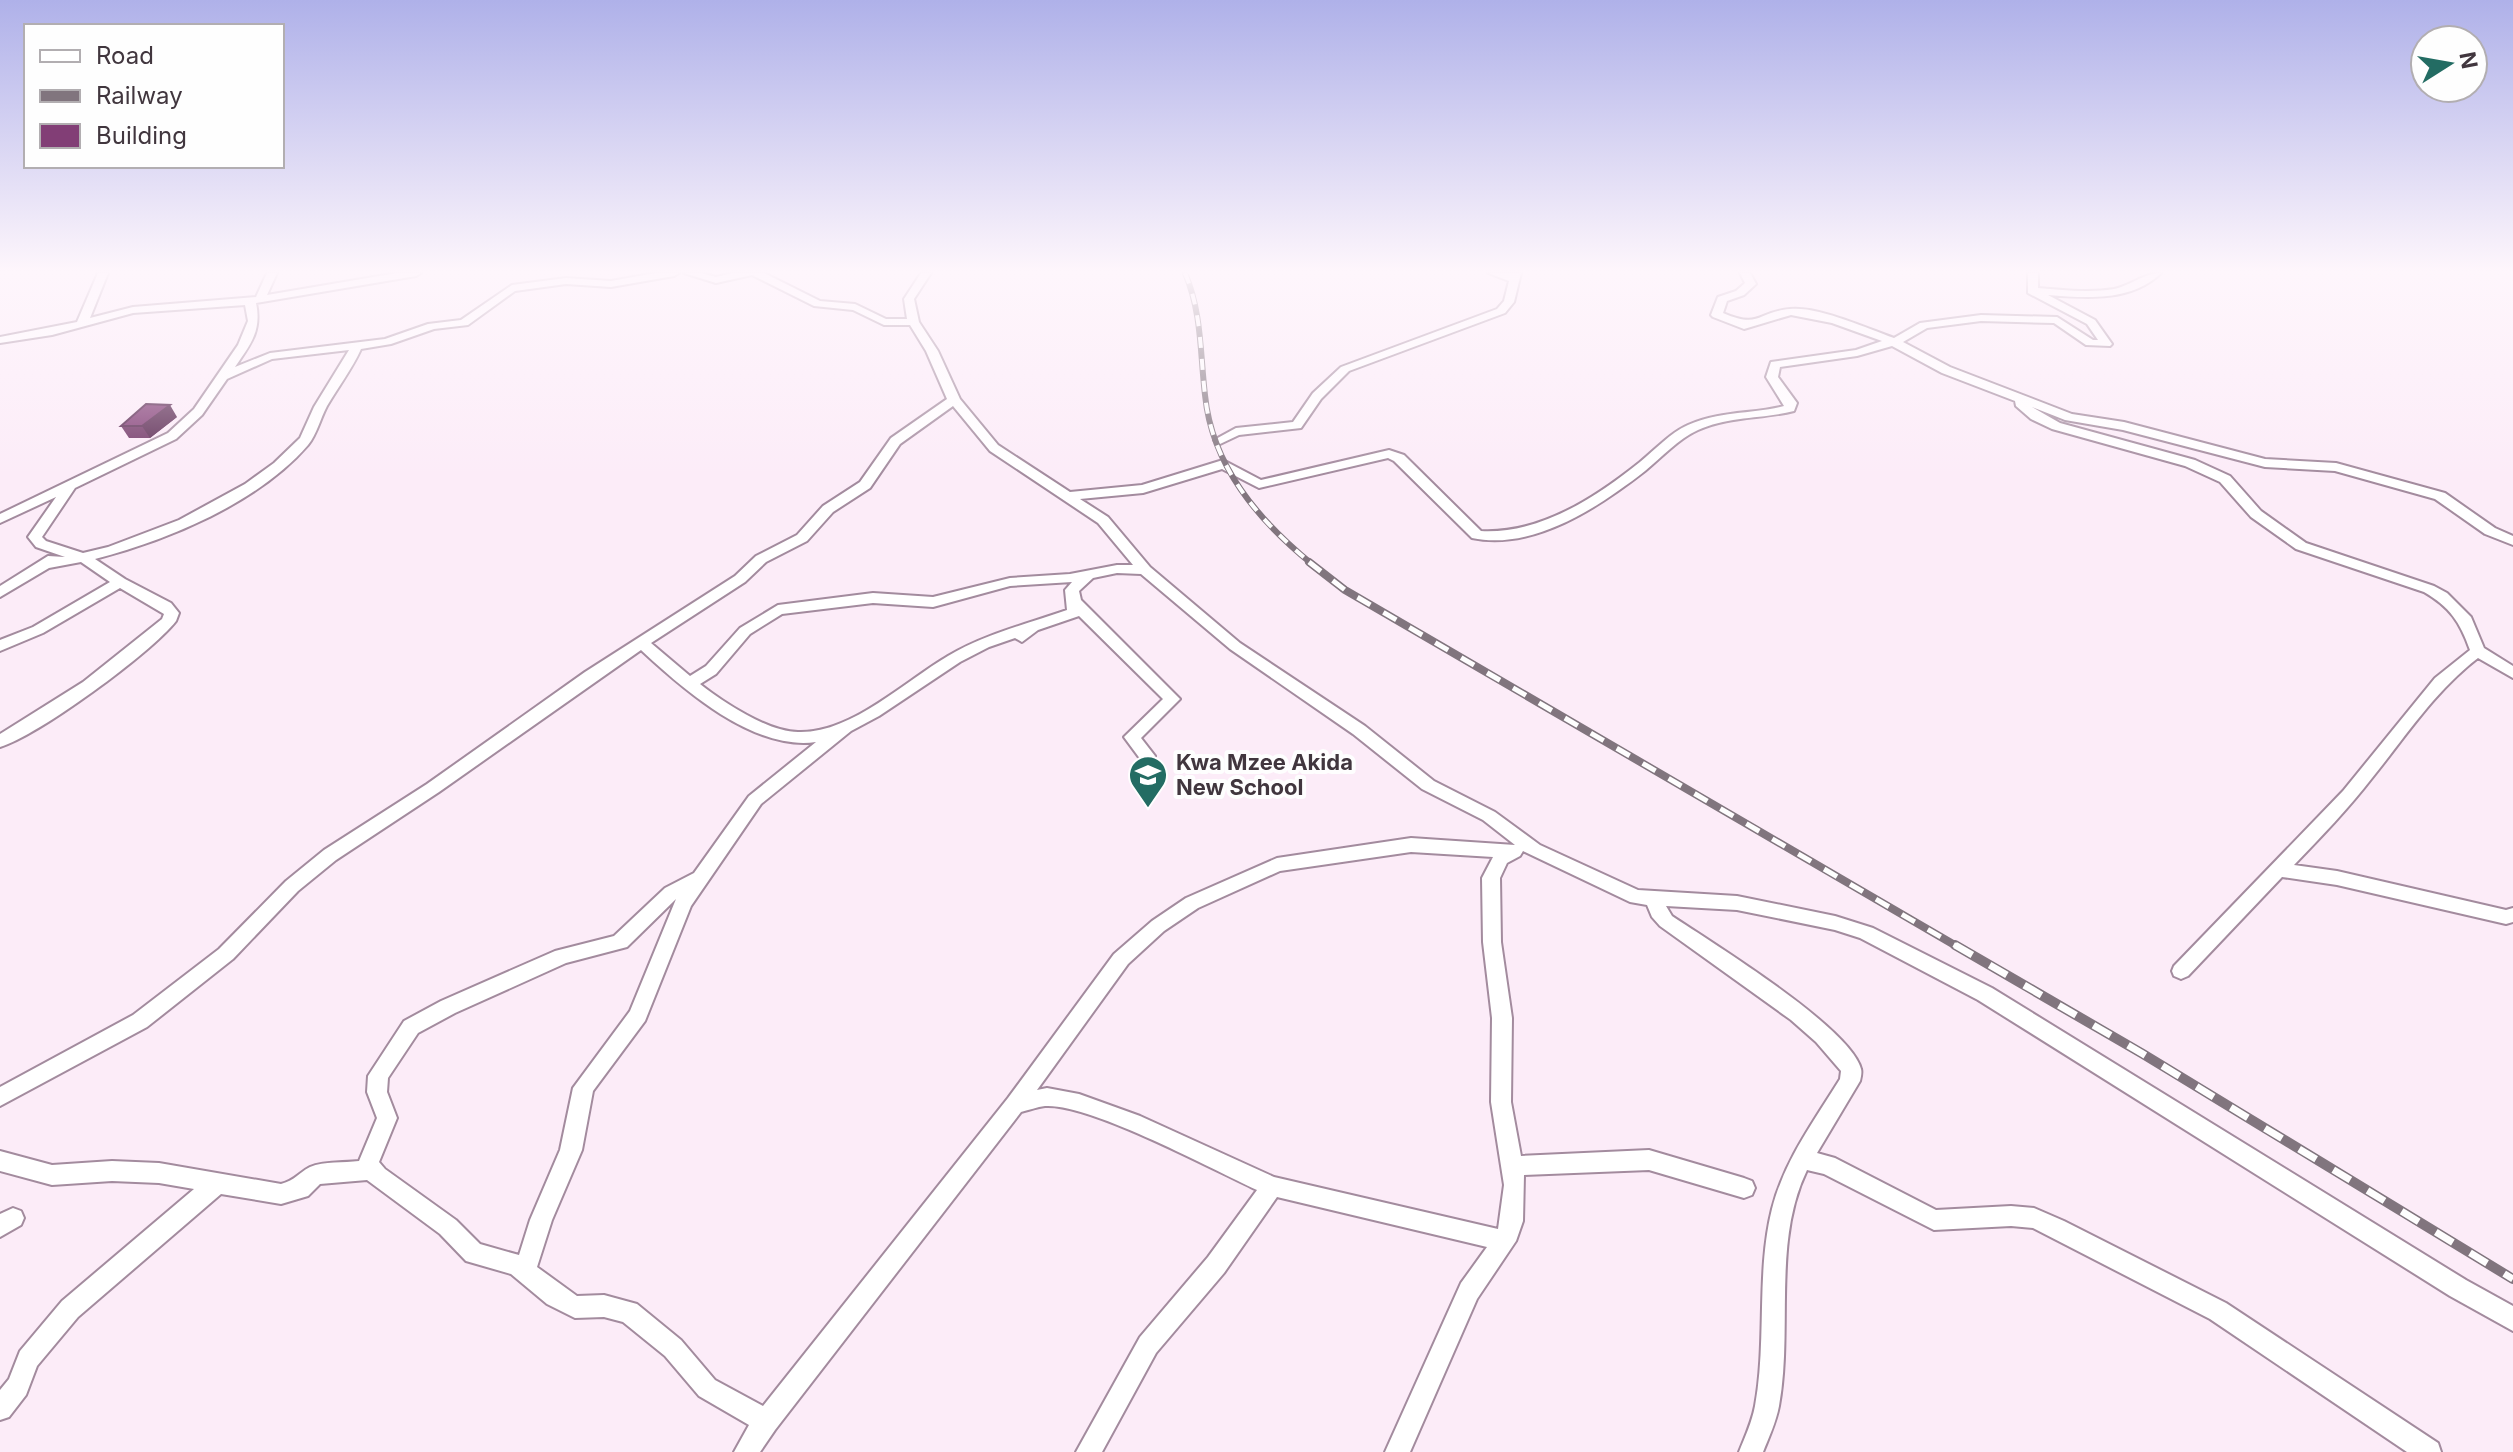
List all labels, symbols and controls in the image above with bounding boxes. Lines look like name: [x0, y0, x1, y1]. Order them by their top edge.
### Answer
legend: [24, 24, 284, 168]
north arrow: [2409, 24, 2489, 104]
text: Road: [96, 41, 154, 70]
text: N: [2454, 49, 2483, 71]
text: Railway: [96, 81, 183, 110]
text: Building: [96, 121, 187, 150]
place label: Kwa Mzee Akida New School: [1176, 749, 1353, 800]
school or university icon: Kwa Mzee Akida New School: [1127, 754, 1169, 809]

